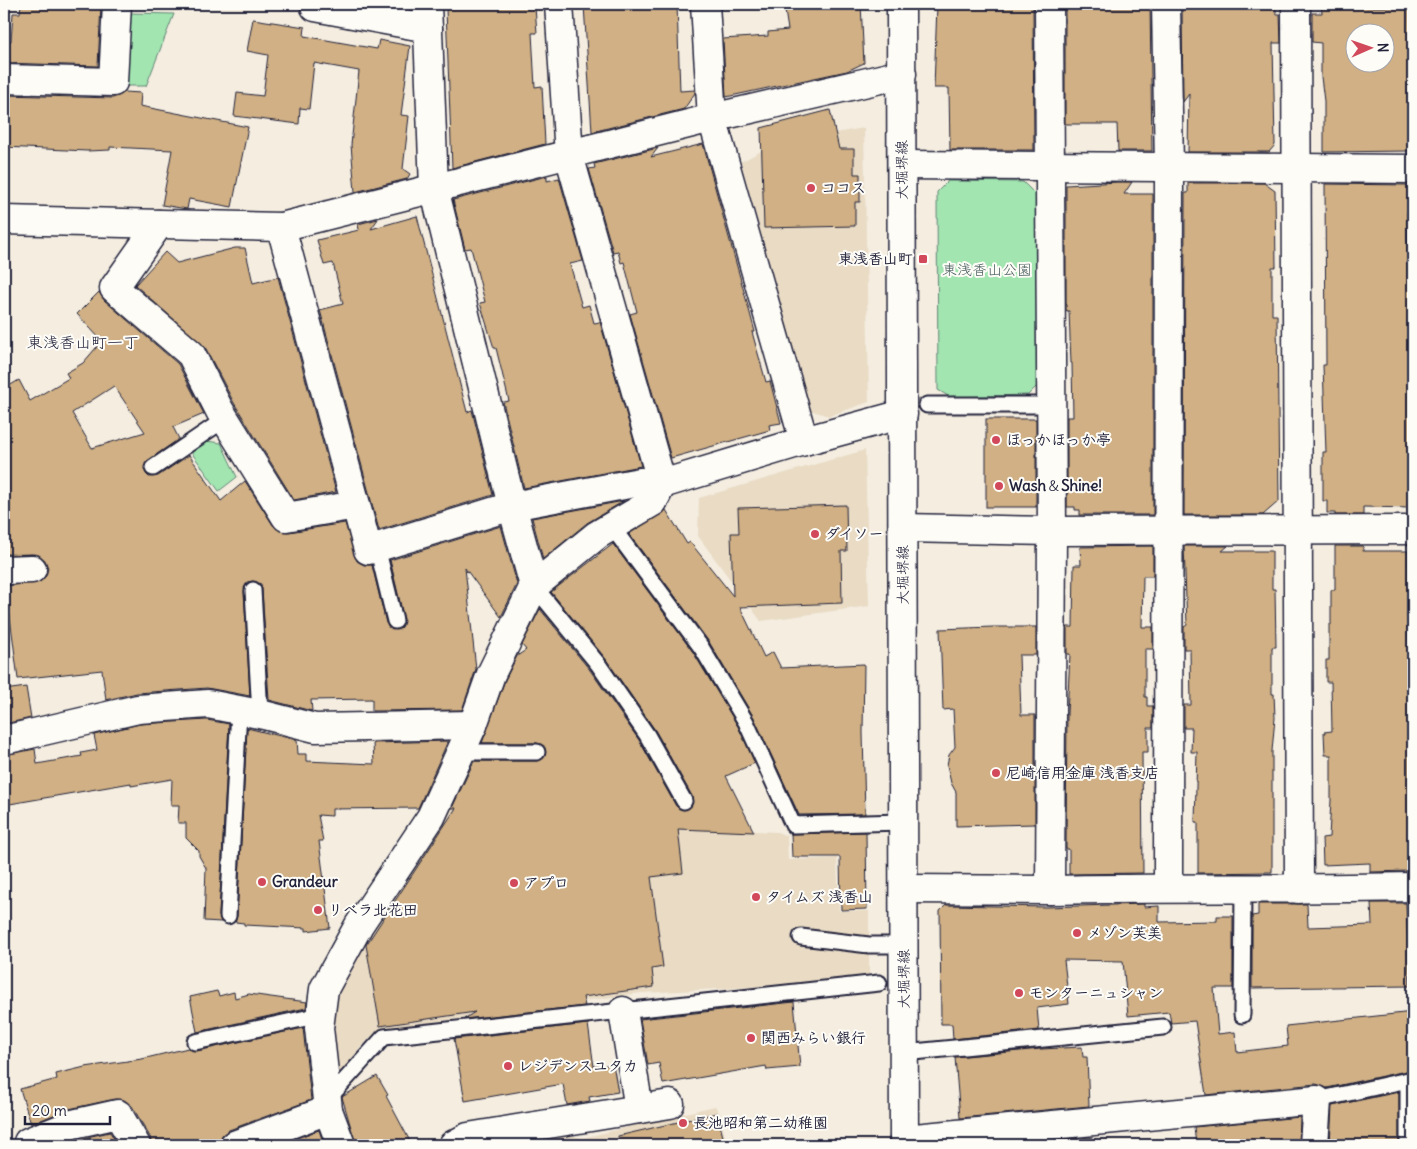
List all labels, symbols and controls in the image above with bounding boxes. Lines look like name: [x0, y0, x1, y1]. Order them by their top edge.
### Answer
north arrow: [1344, 22, 1394, 72]
text: N: [1374, 42, 1392, 53]
street label: 大堀堺線: [892, 140, 911, 200]
place label: ココス: [821, 178, 866, 197]
marker: ココス: [805, 182, 817, 194]
place label: 東浅香山町: [838, 249, 913, 268]
marker: 東浅香山町: [917, 253, 929, 265]
park label: 東浅香山公園: [942, 260, 1032, 279]
district label: 東浅香山町一丁: [27, 332, 139, 352]
place label: ほっかほっか亭: [1006, 430, 1111, 449]
marker: ほっかほっか亭: [990, 434, 1002, 446]
place label: Wash＆Shine!: [1009, 476, 1102, 495]
marker: Wash＆Shine!: [993, 480, 1005, 492]
place label: ダイソー: [825, 524, 884, 543]
marker: ダイソー: [809, 528, 821, 540]
street label: 大堀堺線: [893, 545, 912, 605]
place label: 尼崎信用金庫 浅香支店: [1006, 763, 1160, 782]
marker: 尼崎信用金庫 浅香支店: [990, 767, 1002, 779]
place label: Grandeur: [272, 872, 339, 891]
place label: アプロ: [524, 873, 569, 892]
marker: Grandeur: [256, 876, 268, 888]
marker: アプロ: [508, 877, 520, 889]
place label: タイムズ 浅香山: [766, 887, 873, 906]
marker: タイムズ 浅香山: [750, 891, 762, 903]
place label: リベラ北花田: [328, 900, 418, 919]
marker: リベラ北花田: [312, 904, 324, 916]
place label: メゾン芙美: [1087, 923, 1162, 942]
marker: メゾン芙美: [1071, 927, 1083, 939]
street label: 大堀堺線: [894, 949, 913, 1009]
place label: モンターニュシャン: [1029, 983, 1163, 1002]
marker: モンターニュシャン: [1013, 987, 1025, 999]
place label: 関西みらい銀行: [761, 1028, 866, 1047]
marker: 関西みらい銀行: [745, 1032, 757, 1044]
place label: レジデンスユタカ: [518, 1056, 638, 1075]
marker: レジデンスユタカ: [502, 1060, 514, 1072]
scale bar: [25, 1094, 110, 1126]
text: 20 m: [32, 1101, 67, 1120]
place label: 長池昭和第二幼稚園: [693, 1113, 828, 1132]
marker: 長池昭和第二幼稚園: [677, 1117, 689, 1129]

